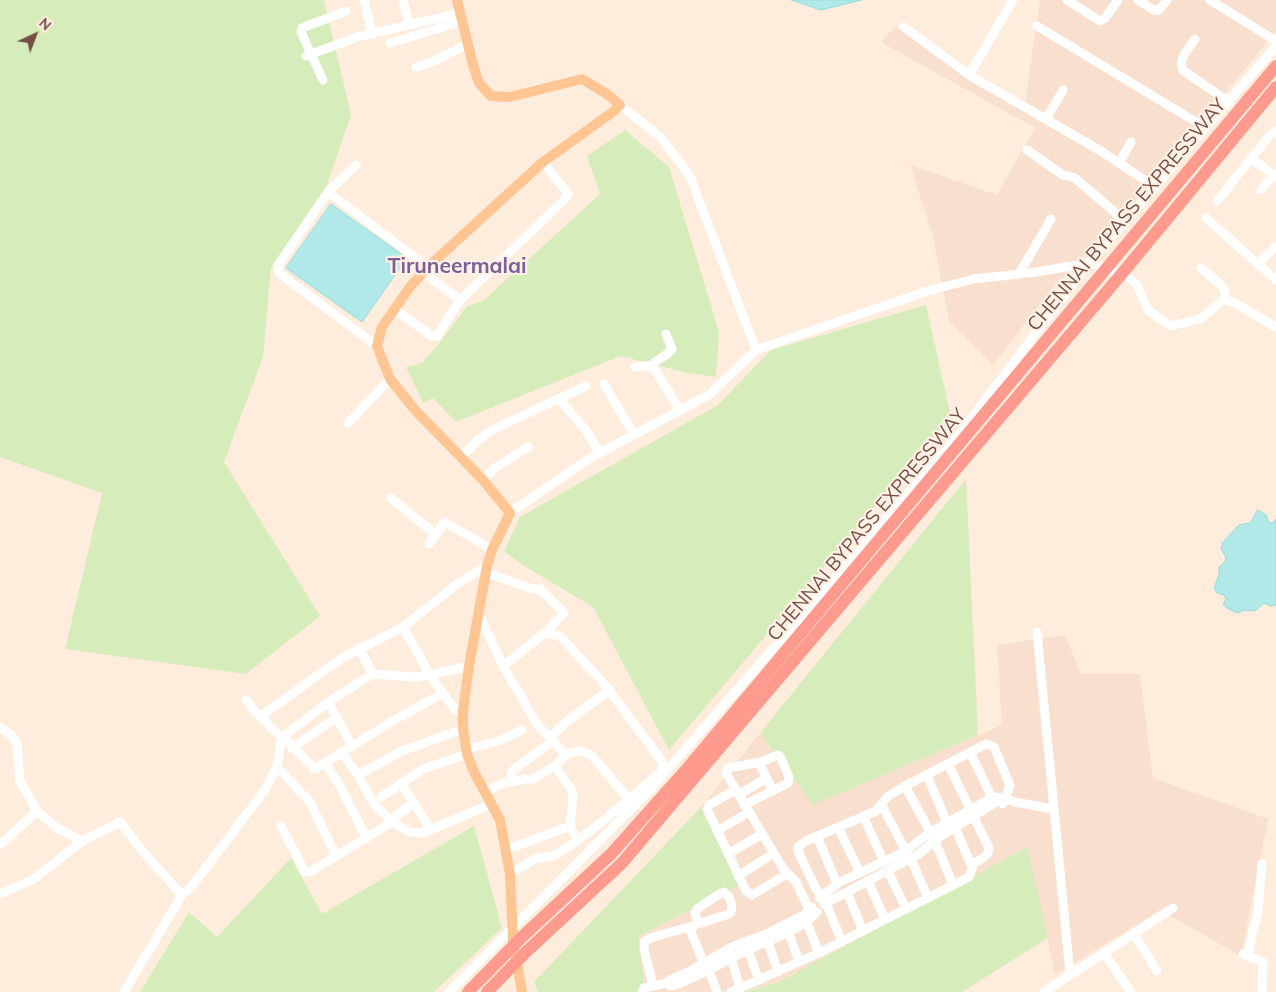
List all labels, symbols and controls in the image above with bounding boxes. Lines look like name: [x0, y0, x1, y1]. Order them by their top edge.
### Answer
north arrow: [10, 10, 60, 60]
text: N: [35, 14, 55, 34]
street label: CHENNAI BYPASS EXPRESSWAY: [1023, 94, 1231, 336]
district label: Tiruneermalai: [387, 254, 527, 280]
street label: CHENNAI BYPASS EXPRESSWAY: [763, 404, 971, 646]

